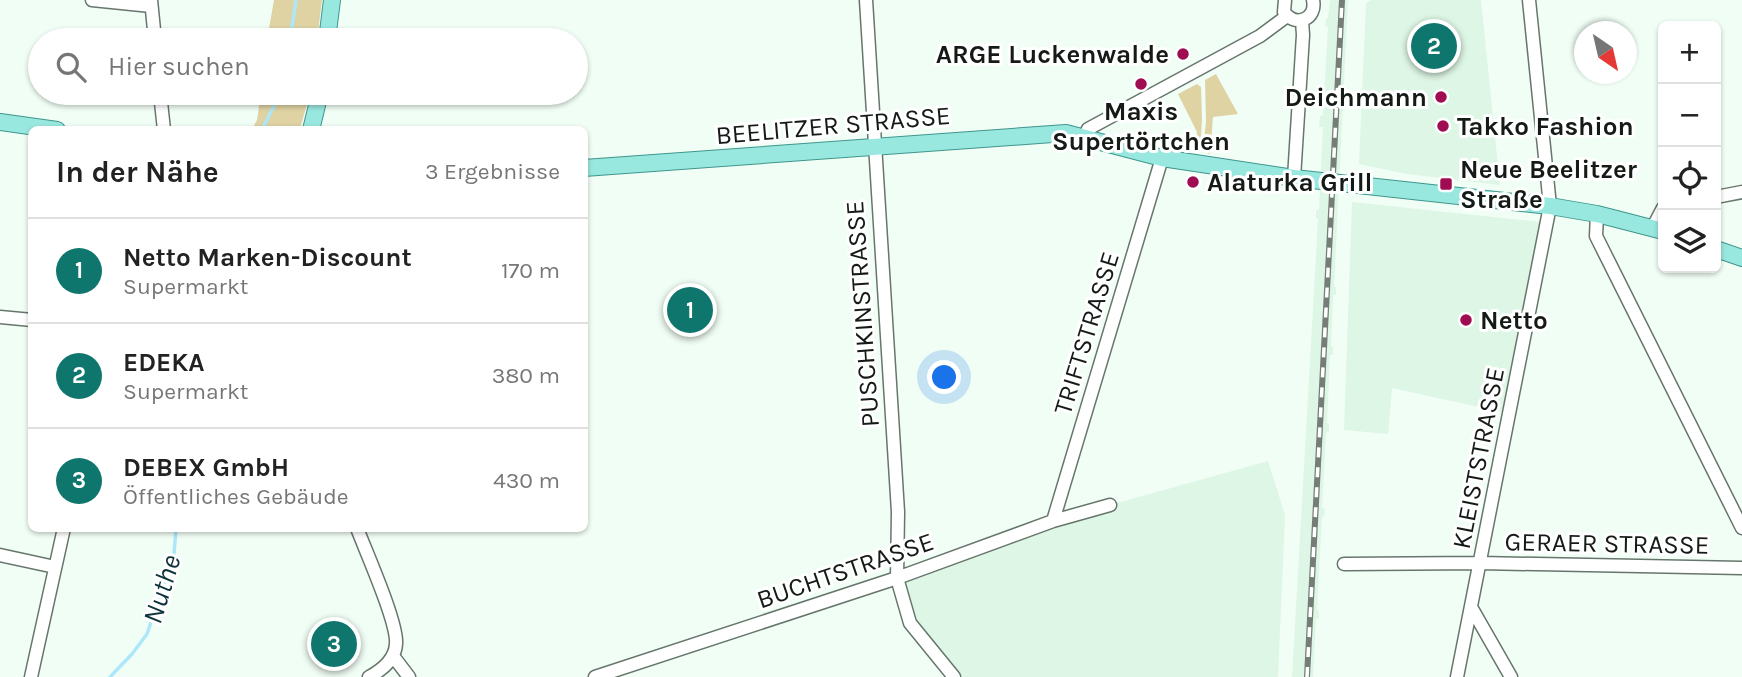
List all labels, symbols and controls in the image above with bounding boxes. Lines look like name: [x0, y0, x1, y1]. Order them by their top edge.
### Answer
pin: 2: [1411, 20, 1457, 72]
north arrow: [1574, 21, 1637, 84]
map controls: [1658, 21, 1721, 273]
button: +: [1658, 21, 1721, 84]
search box: [28, 28, 588, 105]
place label: ARGE Luckenwalde: [936, 39, 1169, 70]
marker: ARGE Luckenwalde: [1175, 46, 1191, 62]
icon: search: [52, 48, 90, 86]
text: Hier suchen: [108, 51, 250, 82]
marker: Maxis Supertörtchen: [1133, 76, 1149, 92]
place label: Deichmann: [1285, 82, 1427, 113]
button: −: [1658, 84, 1721, 147]
marker: Deichmann: [1433, 89, 1449, 105]
place label: Maxis Supertörtchen: [1052, 96, 1230, 157]
street label: BEELITZER STRASSE: [714, 100, 952, 151]
place label: Takko Fashion: [1457, 111, 1634, 142]
marker: Takko Fashion: [1435, 118, 1451, 134]
button: locate: [1658, 147, 1721, 210]
text: In der Nähe: [56, 154, 219, 190]
place label: Neue Beelitzer Straße: [1460, 154, 1638, 215]
text: 3 Ergebnisse: [425, 158, 560, 185]
place label: Alaturka Grill: [1207, 167, 1373, 198]
marker: Alaturka Grill: [1185, 174, 1201, 190]
marker: Neue Beelitzer Straße: [1438, 176, 1454, 192]
street label: PUSCHKINSTRASSE: [839, 200, 886, 428]
button: layers: [1658, 210, 1721, 273]
text: Netto Marken-Discount: [123, 242, 412, 273]
street label: TRIFTSTRASSE: [1047, 248, 1126, 418]
text: 1: [75, 257, 83, 284]
text: 170 m: [501, 257, 560, 284]
text: Supermarkt: [123, 273, 249, 300]
pin: 1: [667, 284, 713, 336]
place label: Netto: [1480, 305, 1548, 336]
marker: Netto: [1458, 312, 1474, 328]
text: EDEKA: [123, 347, 205, 378]
your location: [927, 360, 961, 394]
text: 2: [72, 362, 86, 389]
text: 380 m: [492, 362, 560, 389]
street label: KLEISTSTRASSE: [1446, 365, 1511, 551]
text: Supermarkt: [123, 378, 249, 405]
text: DEBEX GmbH: [123, 452, 289, 483]
text: 3: [72, 467, 86, 494]
text: 430 m: [493, 467, 560, 494]
text: Öffentliches Gebäude: [123, 483, 349, 510]
street label: BUCHTSTRASSE: [753, 526, 938, 615]
street label: GERAER STRASSE: [1504, 526, 1710, 561]
water label: Nuthe: [135, 551, 188, 628]
pin: 3: [311, 618, 357, 670]

